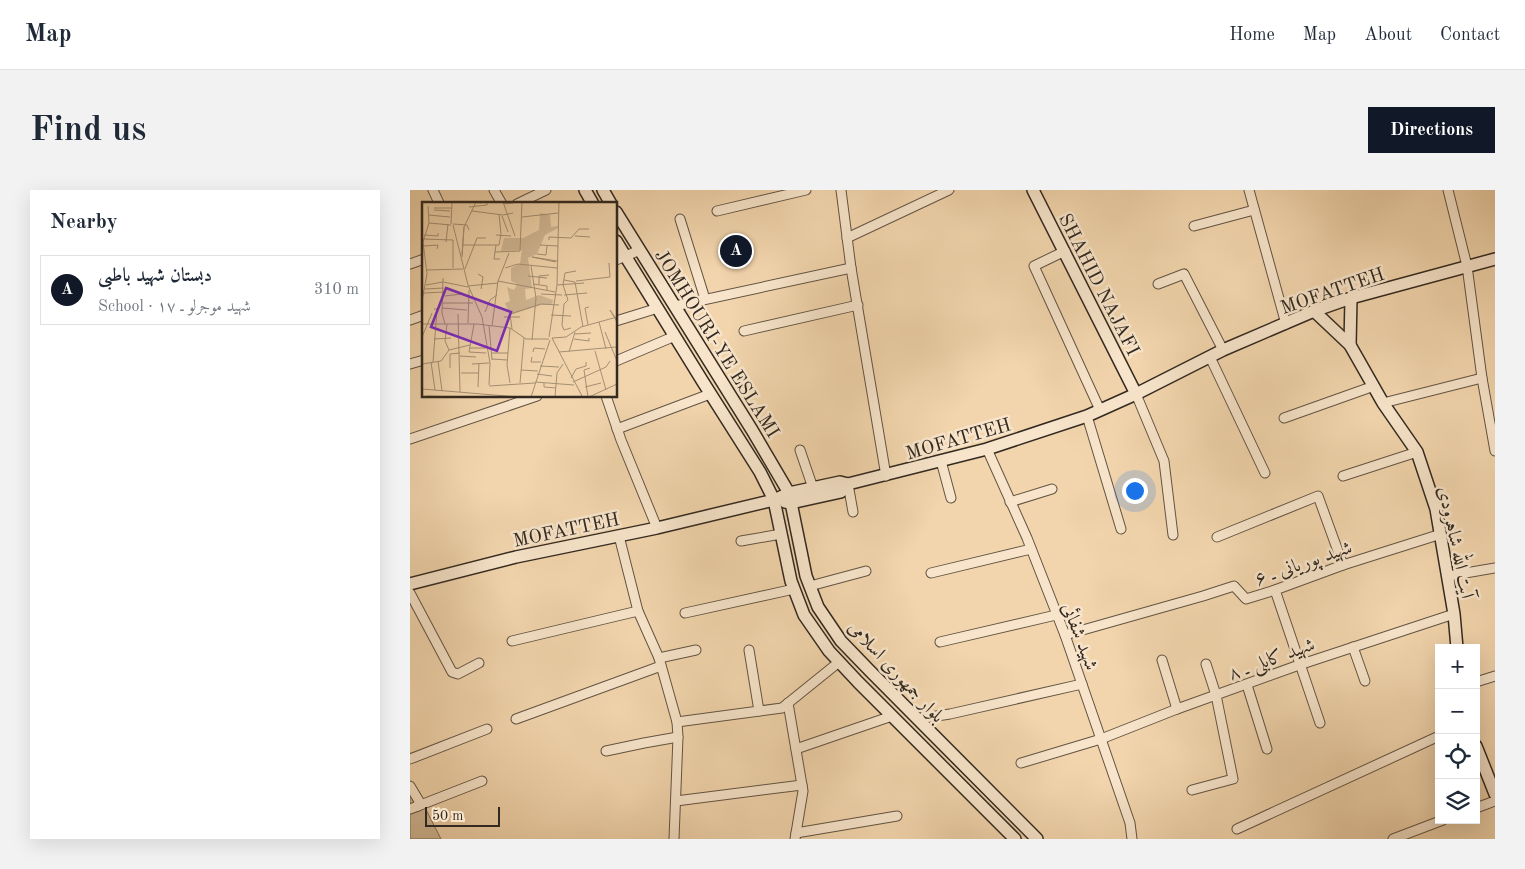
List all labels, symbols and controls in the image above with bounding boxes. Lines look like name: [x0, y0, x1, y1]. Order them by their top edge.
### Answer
text: Map: [25, 23, 72, 47]
text: Home: [1229, 26, 1275, 44]
text: Map: [1303, 26, 1336, 44]
text: About: [1364, 26, 1412, 44]
text: Contact: [1440, 26, 1500, 44]
button: Directions: [1368, 107, 1495, 153]
text: Find us: [30, 113, 146, 148]
inset map: [422, 202, 618, 398]
street label: SHAHID NAJAFI: [1054, 211, 1142, 359]
text: Nearby: [50, 212, 118, 233]
pin: A: [720, 232, 752, 270]
street label: JOMHOURI-YE ESLAMI: [651, 245, 785, 441]
street label: MOFATTEH: [1278, 266, 1387, 319]
text: دبستان شهید باطبی: [98, 267, 212, 286]
text: A: [61, 282, 73, 298]
text: 310 m: [314, 282, 359, 298]
text: School · شهید موجرلو ـ ۱۷: [98, 299, 251, 315]
street label: MOFATTEH: [904, 416, 1013, 464]
your location: [1122, 478, 1148, 504]
street label: آیت الله شاهرودی: [1432, 483, 1483, 602]
street label: MOFATTEH: [512, 511, 622, 552]
street label: شهید پوریانی ـ ۶: [1253, 539, 1356, 592]
street label: شهید شفائی: [1056, 600, 1103, 674]
street label: بلوار جمهوری اسلامی: [843, 618, 947, 728]
street label: شهید کابلی ـ ۸: [1226, 635, 1319, 688]
map controls: [1435, 644, 1480, 824]
button: +: [1435, 644, 1480, 689]
button: −: [1435, 689, 1480, 734]
button: locate: [1435, 734, 1480, 779]
button: layers: [1435, 779, 1480, 824]
scale bar: [425, 804, 500, 827]
text: 50 m: [432, 809, 463, 823]

